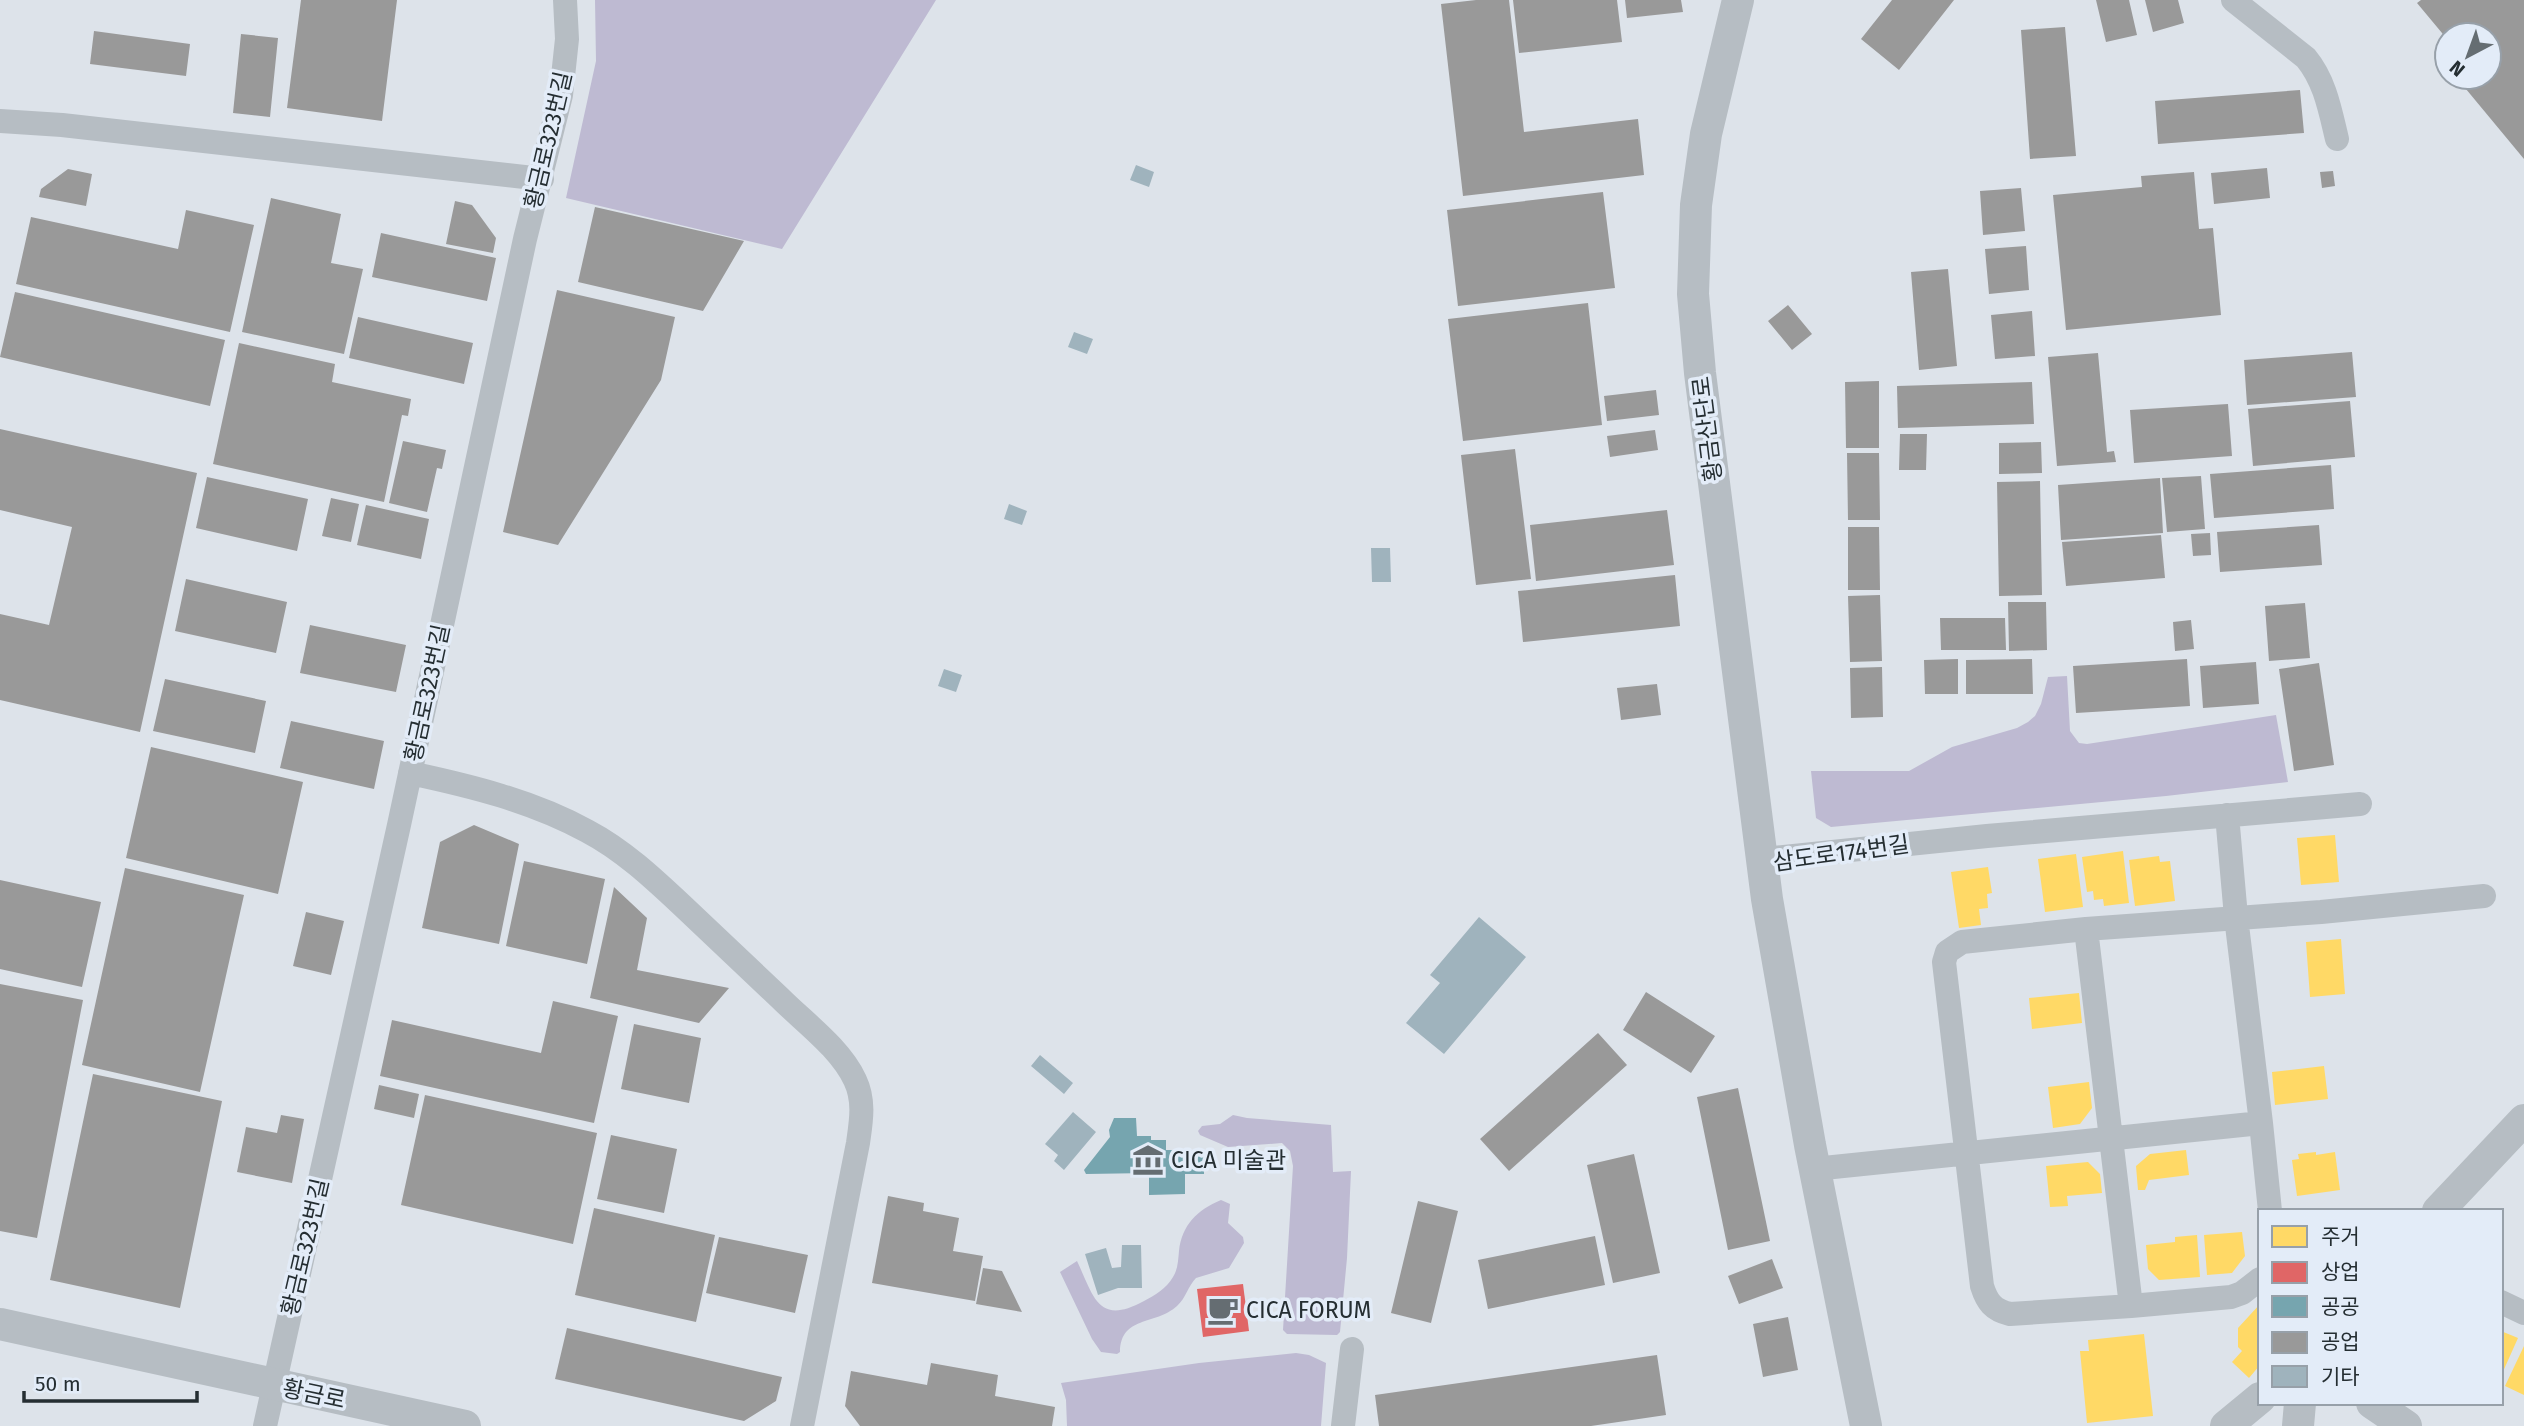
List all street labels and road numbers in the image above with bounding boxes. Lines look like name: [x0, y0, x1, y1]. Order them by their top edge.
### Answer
street label: 황금로323번길: [519, 69, 577, 211]
street label: 황금산단로: [1687, 375, 1727, 483]
street label: 황금로323번길: [399, 622, 455, 764]
street label: 삼도로174번길: [1771, 830, 1911, 876]
street label: 황금로323번길: [276, 1176, 334, 1318]
street label: 황금로: [280, 1374, 348, 1414]

